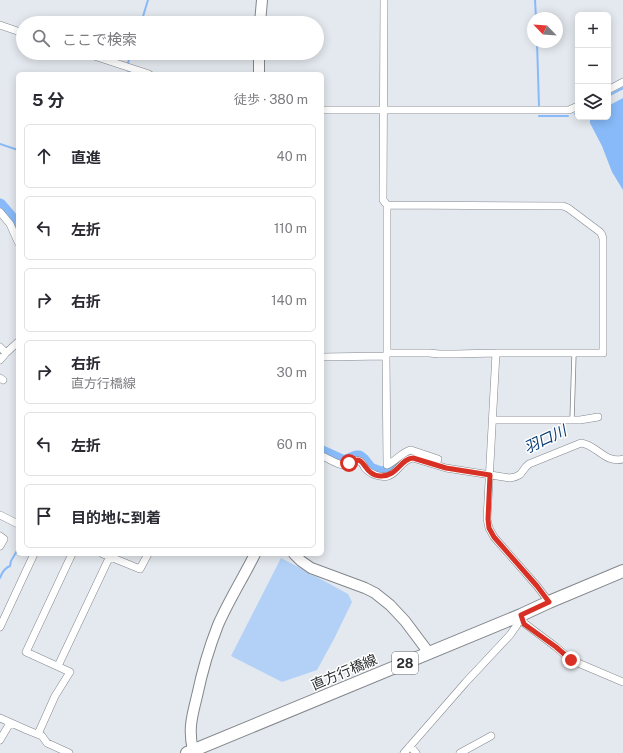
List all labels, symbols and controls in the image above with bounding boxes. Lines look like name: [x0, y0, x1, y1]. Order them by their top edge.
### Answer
north arrow: [527, 12, 563, 48]
map controls: [575, 12, 611, 120]
button: +: [575, 12, 611, 48]
search box: [16, 16, 324, 60]
icon: search: [30, 27, 52, 49]
text: ここで検索: [62, 31, 137, 48]
button: −: [575, 48, 611, 84]
button: layers: [575, 84, 611, 120]
text: 5 分: [32, 90, 64, 110]
text: 徒歩 · 380 m: [234, 92, 308, 107]
icon: ahead: [33, 145, 55, 167]
text: 直進: [71, 149, 101, 166]
text: 40 m: [276, 149, 307, 164]
icon: left: [33, 217, 55, 239]
text: 左折: [71, 221, 101, 238]
text: 110 m: [274, 221, 307, 236]
icon: right: [33, 289, 55, 311]
text: 右折: [71, 293, 101, 310]
text: 140 m: [271, 293, 307, 308]
text: 右折: [71, 355, 101, 372]
icon: right: [33, 361, 55, 383]
text: 30 m: [277, 365, 307, 380]
text: 直方行橋線: [71, 376, 136, 391]
water label: 羽口川: [521, 421, 571, 456]
icon: left: [33, 433, 55, 455]
text: 左折: [71, 437, 101, 454]
text: 60 m: [277, 437, 307, 452]
route start: [340, 454, 358, 472]
icon: arrive: [33, 505, 55, 527]
text: 目的地に到着: [71, 509, 161, 526]
street label: 直方行橋線: [309, 651, 379, 693]
route end: [562, 651, 580, 669]
road number: 28: [392, 652, 418, 674]

